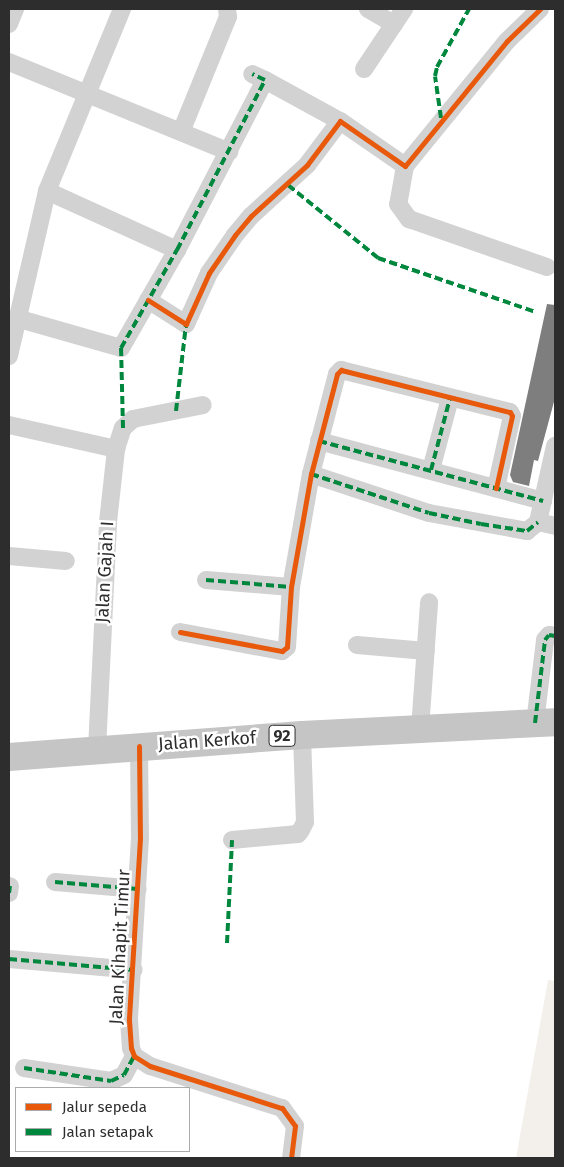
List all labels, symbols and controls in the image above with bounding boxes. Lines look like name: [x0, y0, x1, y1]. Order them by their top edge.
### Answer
street label: Jalan Gajah I: [92, 521, 118, 623]
road number: 92: [268, 722, 296, 749]
street label: Jalan Kerkof: [157, 727, 257, 755]
street label: Jalan Kihapit Timur: [105, 869, 135, 1025]
legend: [15, 1087, 190, 1152]
text: Jalur sepeda: [62, 1098, 147, 1116]
text: Jalan setapak: [62, 1123, 153, 1141]

